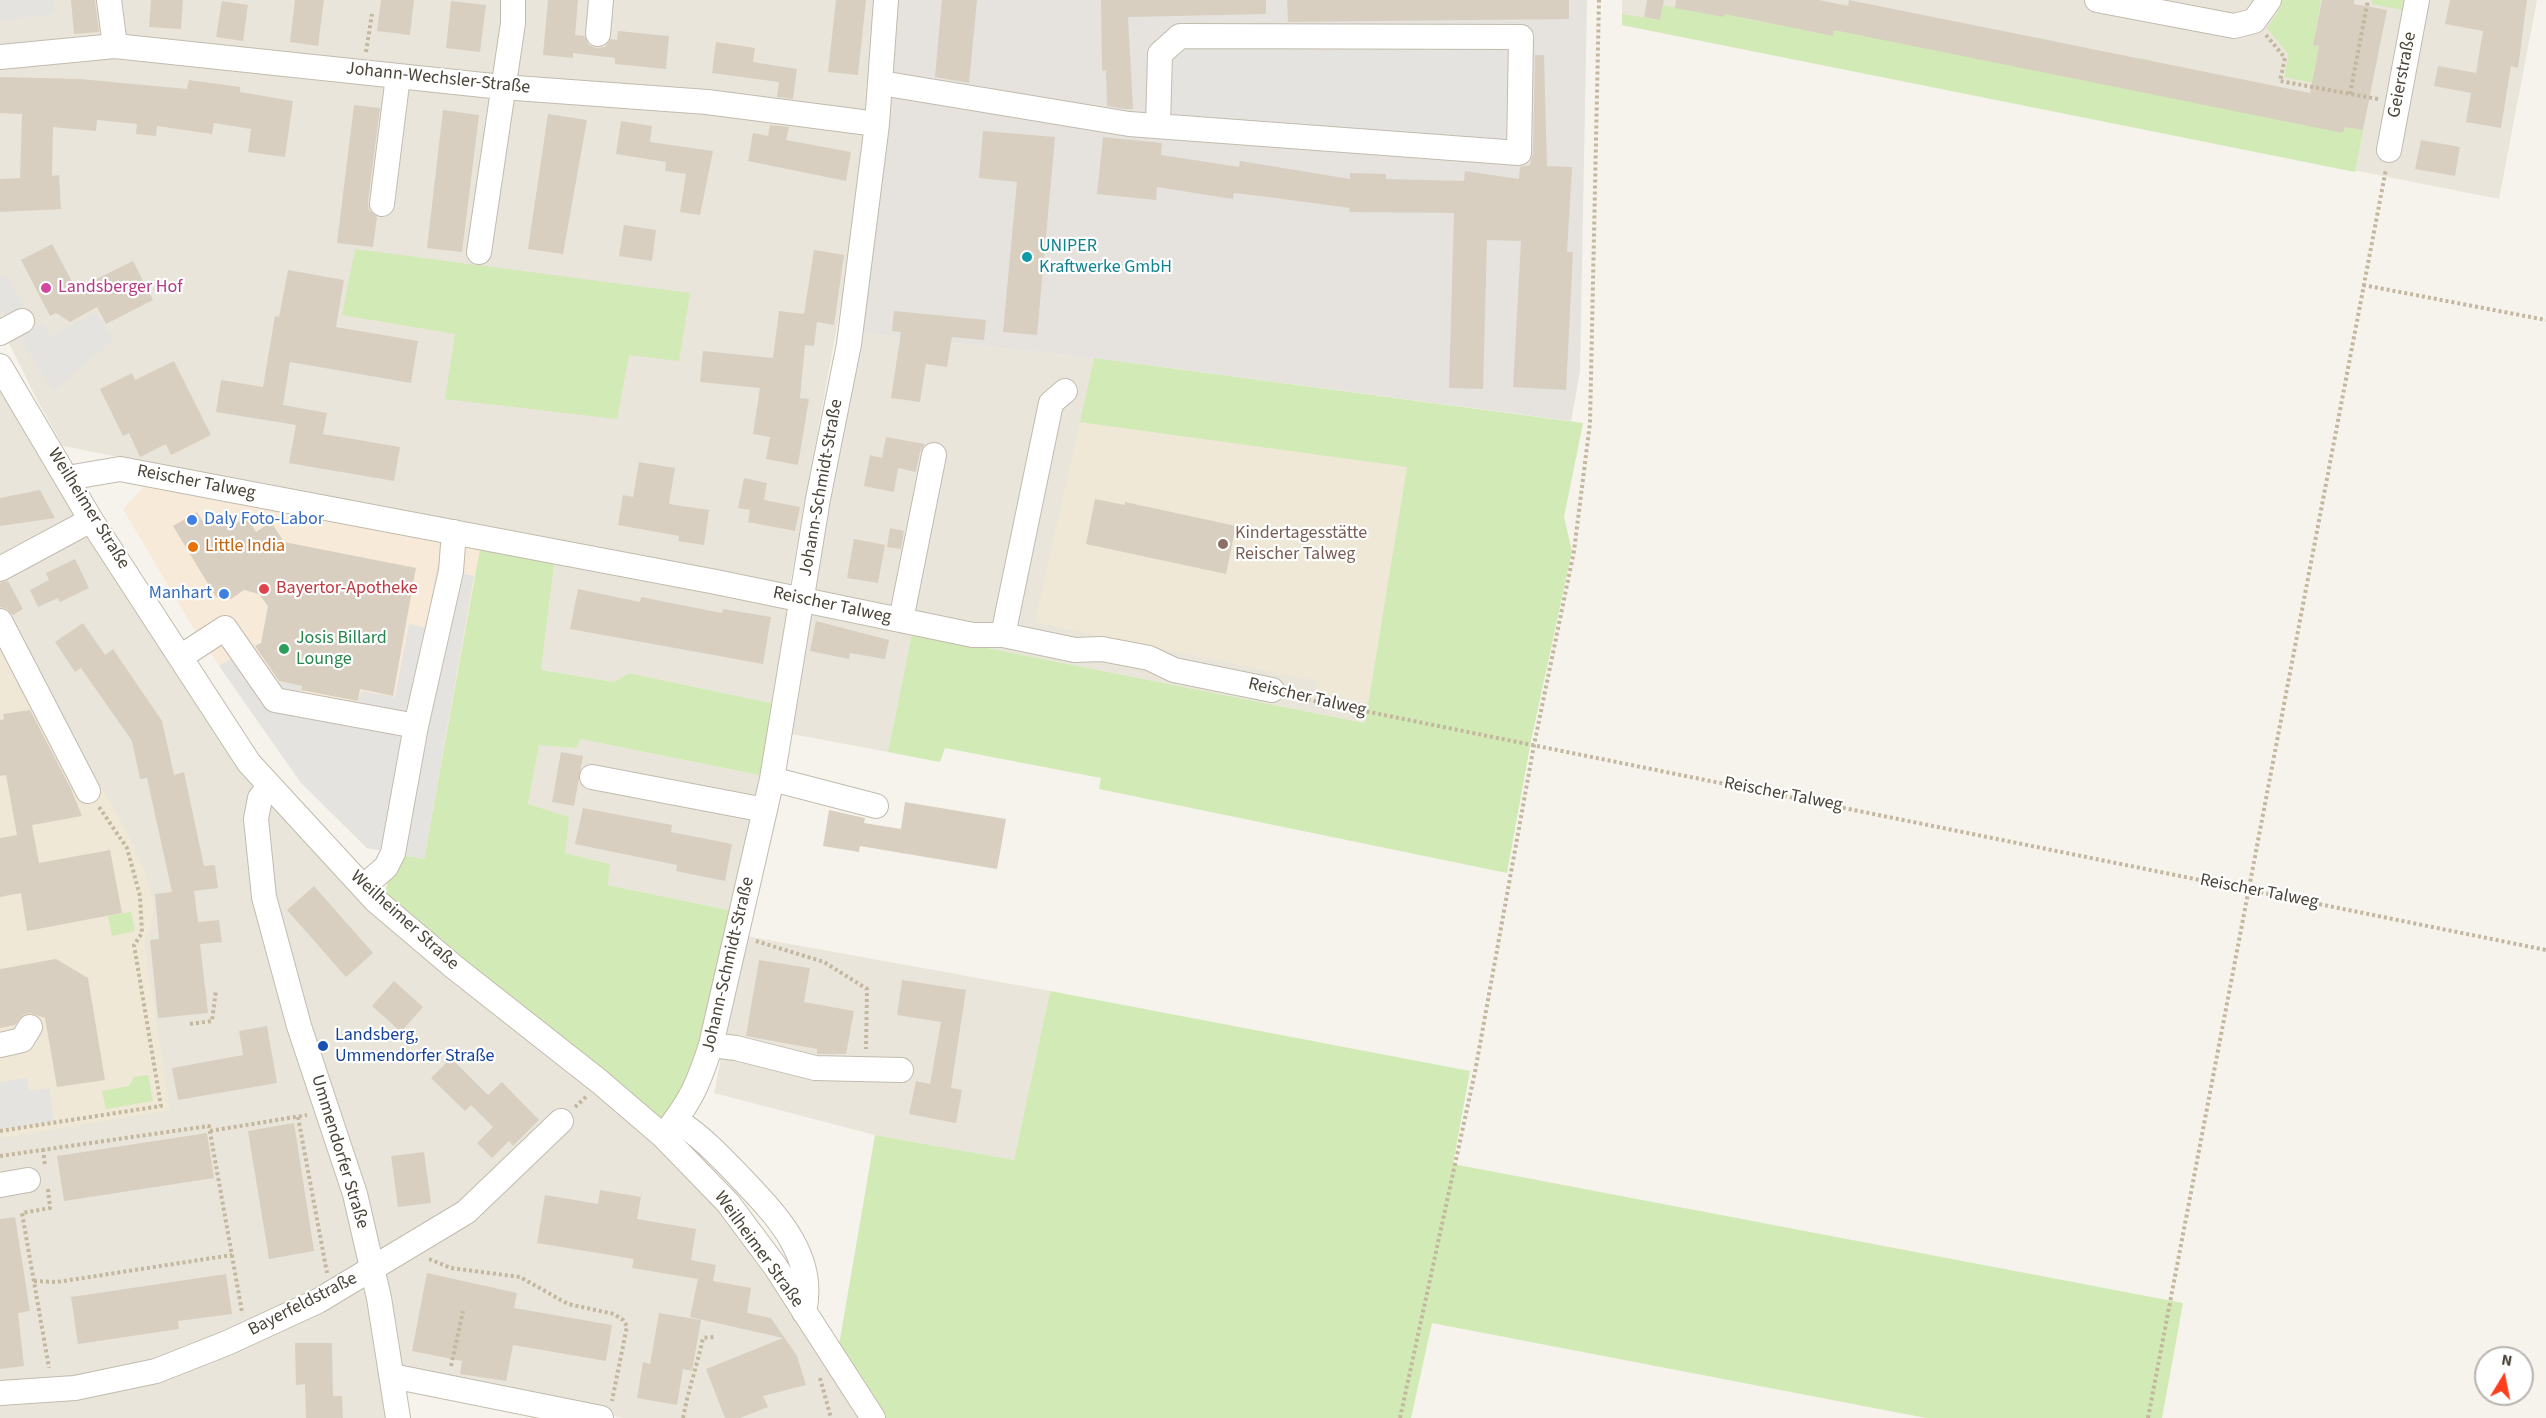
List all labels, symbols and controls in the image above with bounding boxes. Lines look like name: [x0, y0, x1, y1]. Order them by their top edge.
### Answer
street label: Geierstraße: [2384, 30, 2422, 120]
street label: Johann-Wechsler-Straße: [345, 59, 531, 99]
place label: UNIPER Kraftwerke GmbH: [1039, 236, 1172, 278]
marker: UNIPER Kraftwerke GmbH: [1020, 250, 1034, 264]
place label: Landsberger Hof: [58, 277, 182, 299]
marker: Landsberger Hof: [39, 281, 53, 295]
street label: Johann-Schmidt-Straße: [796, 398, 848, 578]
street label: Weilheimer Straße: [42, 445, 134, 573]
street label: Reischer Talweg: [135, 461, 257, 505]
place label: Daly Foto-Labor: [204, 509, 324, 531]
marker: Daly Foto-Labor: [185, 513, 199, 527]
place label: Kindertagesstätte Reischer Talweg: [1235, 523, 1367, 566]
place label: Little India: [205, 536, 285, 558]
marker: Kindertagesstätte Reischer Talweg: [1216, 537, 1230, 551]
marker: Little India: [186, 540, 200, 554]
place label: Bayertor-Apotheke: [276, 578, 418, 600]
marker: Bayertor-Apotheke: [257, 582, 271, 596]
place label: Manhart: [149, 583, 212, 605]
street label: Reischer Talweg: [771, 583, 893, 629]
marker: Manhart: [217, 587, 231, 601]
place label: Josis Billard Lounge: [296, 628, 387, 670]
marker: Josis Billard Lounge: [277, 642, 291, 656]
street label: Reischer Talweg: [1246, 674, 1368, 722]
street label: Reischer Talweg: [1722, 773, 1844, 817]
street label: Weilheimer Straße: [345, 867, 463, 975]
street label: Reischer Talweg: [2198, 870, 2320, 914]
street label: Johann-Schmidt-Straße: [698, 875, 760, 1055]
place label: Landsberg, Ummendorfer Straße: [335, 1025, 495, 1068]
marker: Landsberg, Ummendorfer Straße: [316, 1039, 330, 1053]
street label: Ummendorfer Straße: [305, 1073, 373, 1231]
street label: Weilheimer Straße: [709, 1188, 807, 1312]
street label: Bayerfeldstraße: [245, 1268, 361, 1342]
north arrow: [2474, 1346, 2534, 1406]
text: N: [2500, 1348, 2514, 1372]

